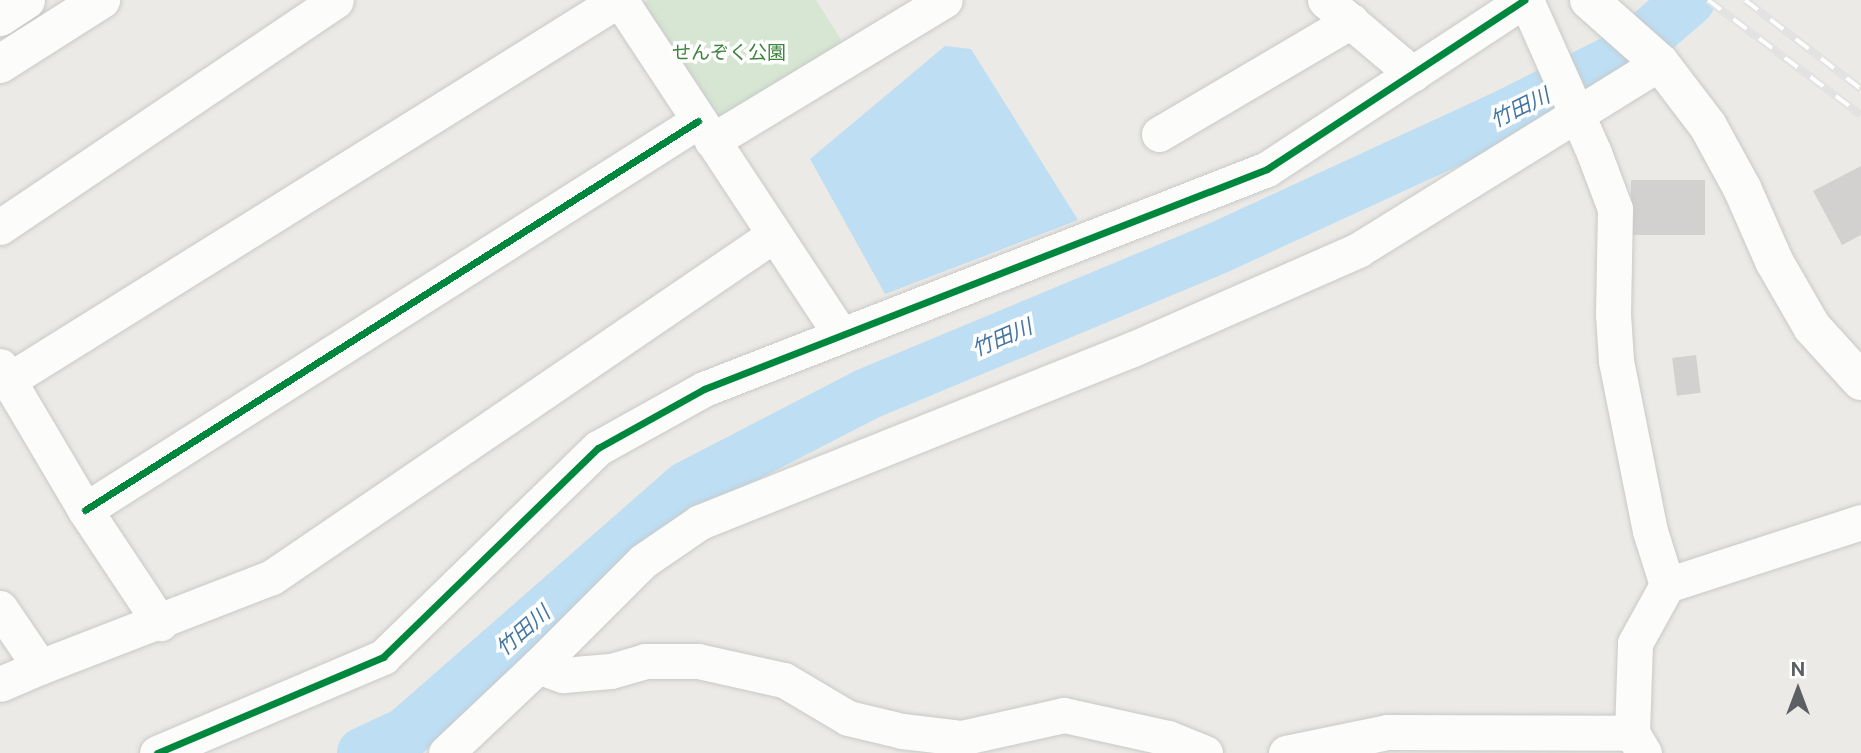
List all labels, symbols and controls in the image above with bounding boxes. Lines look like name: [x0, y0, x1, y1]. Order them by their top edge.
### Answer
park label: せんぞく公園: [672, 42, 786, 64]
water label: 竹田川: [1486, 83, 1554, 133]
water label: 竹田川: [968, 314, 1036, 362]
water label: 竹田川: [491, 601, 555, 661]
north arrow: [1763, 655, 1833, 725]
text: N: [1791, 658, 1805, 680]

